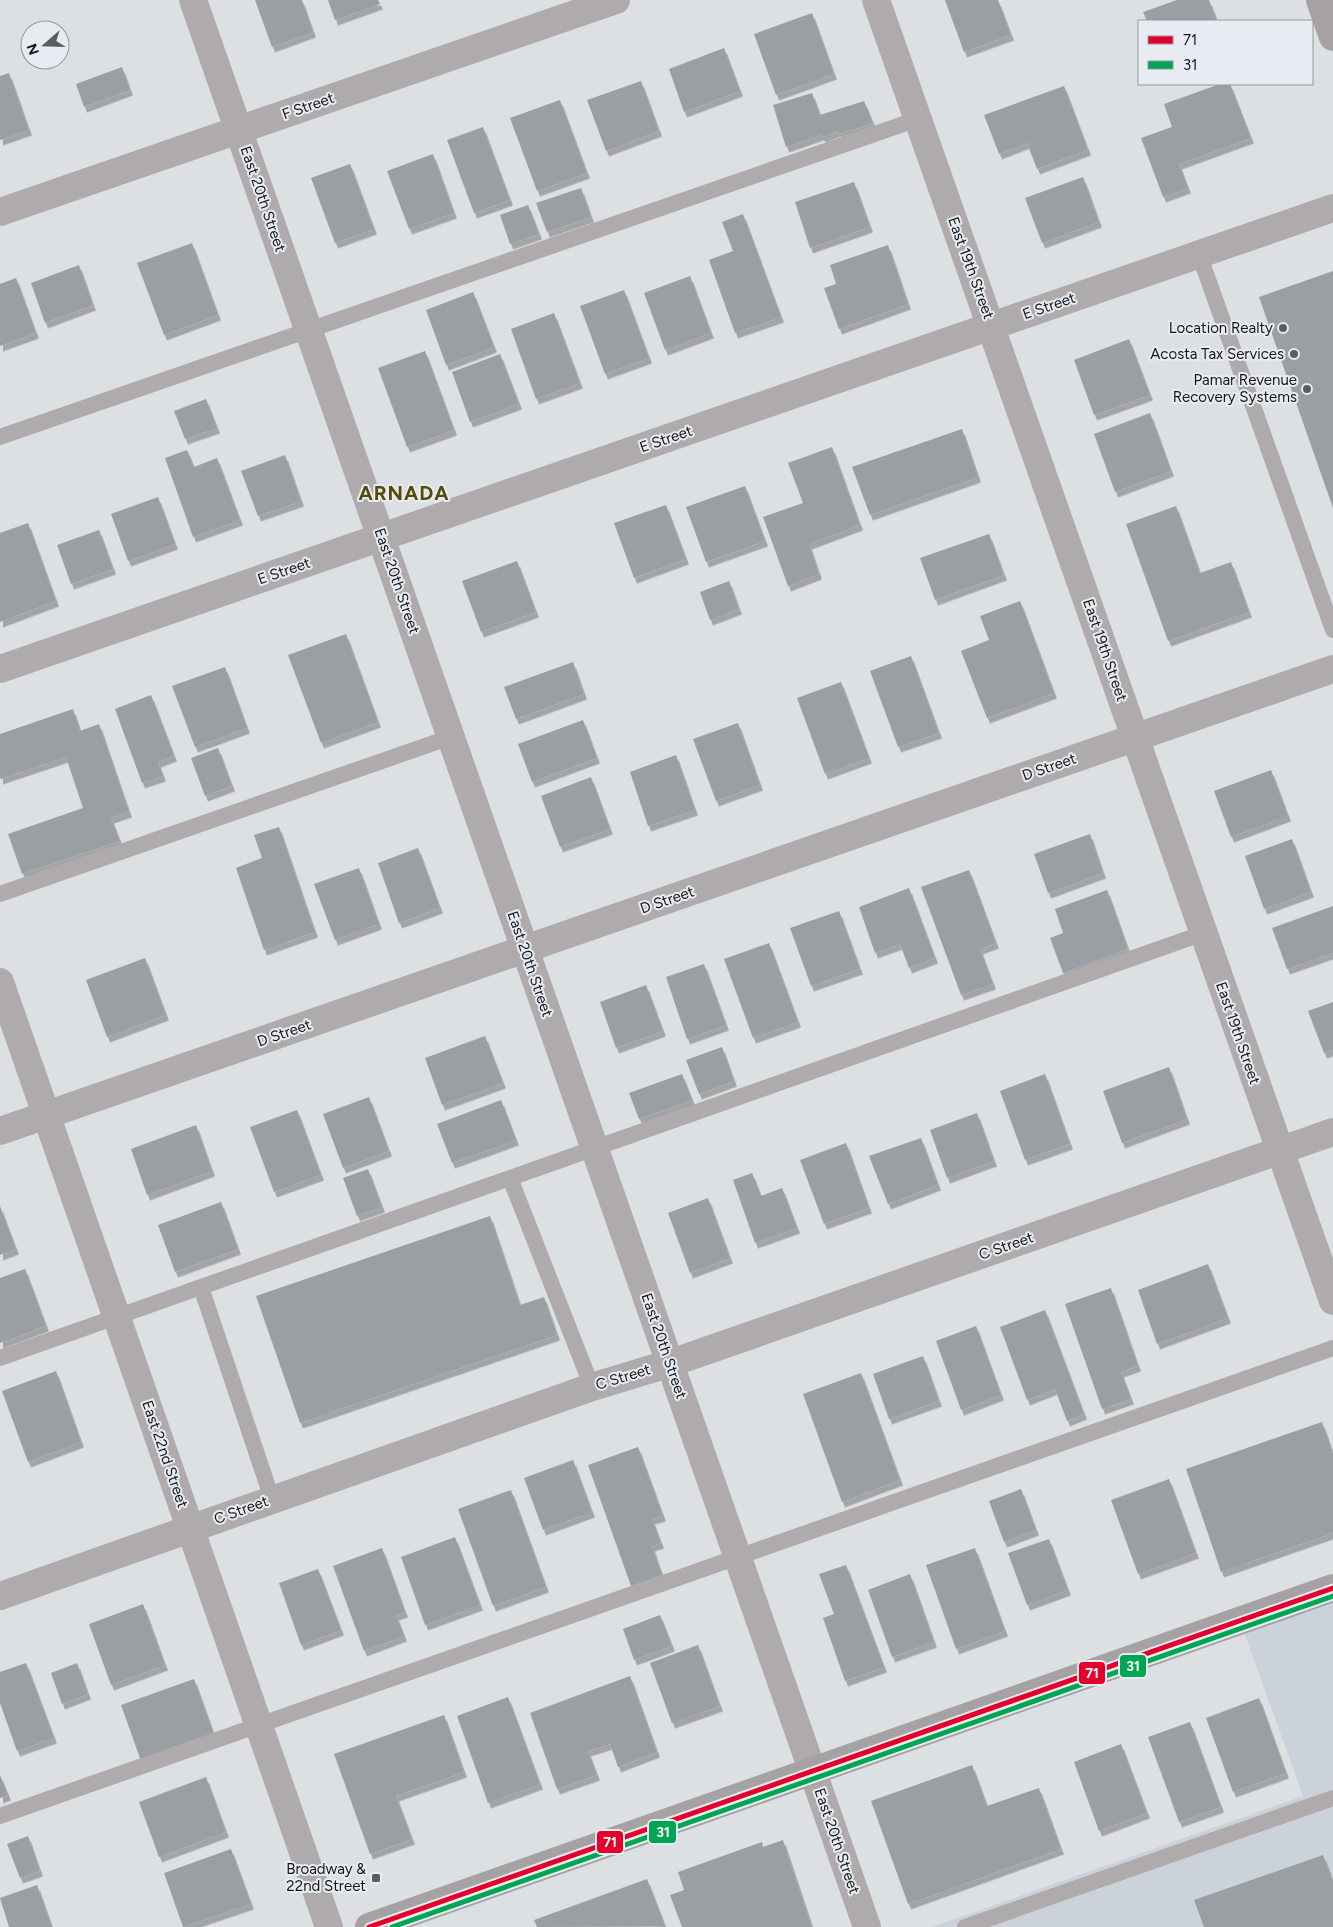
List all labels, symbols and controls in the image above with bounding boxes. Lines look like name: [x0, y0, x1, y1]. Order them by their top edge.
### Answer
north arrow: [20, 20, 70, 70]
legend: [1138, 20, 1313, 85]
text: 71: [1183, 31, 1197, 49]
text: N: [23, 41, 43, 57]
text: 31: [1183, 56, 1197, 74]
street label: F Street: [280, 89, 337, 123]
street label: East 20th Street: [236, 144, 290, 255]
street label: East 19th Street: [944, 214, 998, 322]
street label: E Street: [1020, 288, 1078, 323]
place label: Location Realty: [1169, 319, 1273, 337]
marker: Location Realty: [1277, 322, 1289, 334]
place label: Acosta Tax Services: [1150, 345, 1284, 363]
marker: Acosta Tax Services: [1288, 348, 1300, 360]
place label: Pamar Revenue Recovery Systems: [1173, 371, 1297, 406]
marker: Pamar Revenue Recovery Systems: [1301, 383, 1313, 395]
street label: E Street: [637, 421, 695, 456]
district label: ARNADA: [358, 481, 450, 505]
street label: East 20th Street: [370, 526, 424, 637]
street label: E Street: [255, 553, 313, 588]
street label: East 19th Street: [1079, 596, 1131, 704]
street label: D Street: [1020, 749, 1079, 785]
street label: D Street: [638, 882, 697, 918]
street label: East 20th Street: [503, 909, 557, 1020]
street label: East 19th Street: [1212, 979, 1264, 1087]
street label: D Street: [255, 1015, 314, 1051]
street label: C Street: [976, 1228, 1036, 1264]
street label: East 20th Street: [637, 1291, 691, 1402]
street label: C Street: [593, 1360, 653, 1394]
street label: East 22nd Street: [138, 1398, 192, 1510]
street label: C Street: [211, 1492, 271, 1528]
line badge: 31: [1119, 1654, 1147, 1678]
text: 31: [1126, 1658, 1140, 1675]
line badge: 71: [1078, 1661, 1106, 1685]
text: 71: [1085, 1665, 1099, 1682]
street label: East 20th Street: [810, 1786, 864, 1897]
line badge: 31: [648, 1820, 677, 1844]
text: 31: [656, 1824, 670, 1841]
line badge: 71: [596, 1830, 624, 1854]
text: 71: [603, 1834, 617, 1851]
place label: Broadway & 22nd Street: [286, 1860, 366, 1895]
marker: Broadway & 22nd Street: [370, 1872, 382, 1884]

